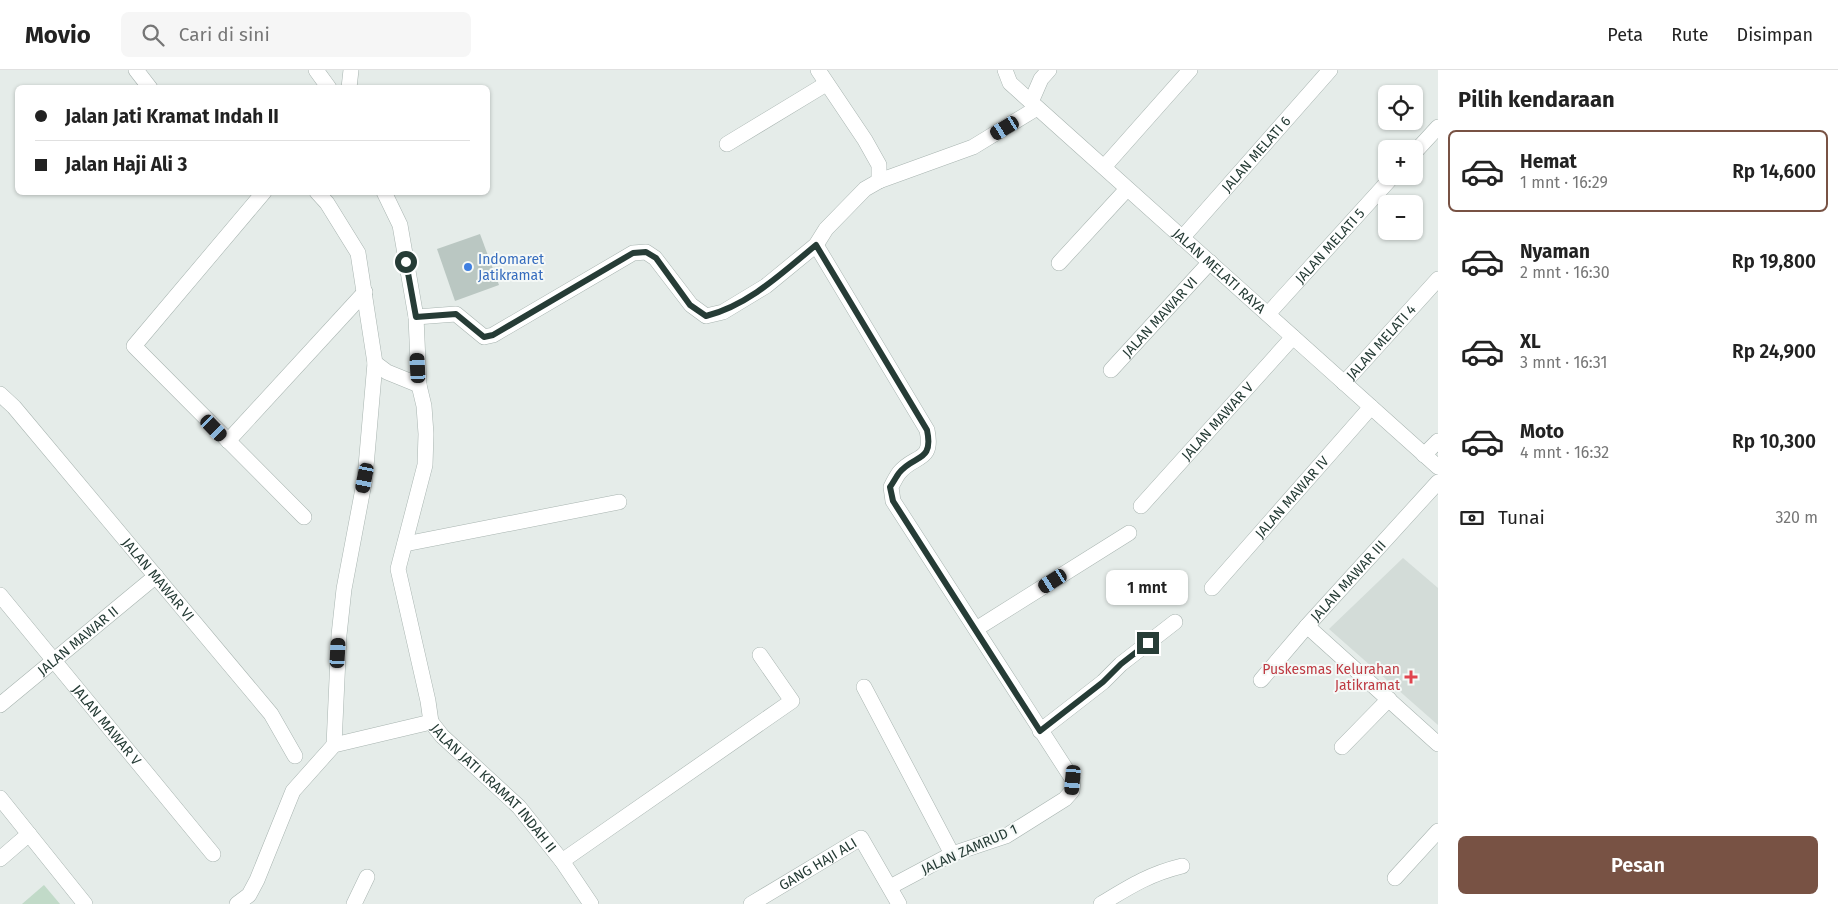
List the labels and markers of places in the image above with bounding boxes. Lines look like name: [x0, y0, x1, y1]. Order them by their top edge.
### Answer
place label: Indomaret Jatikramat: [478, 251, 545, 284]
marker: Indomaret Jatikramat: [462, 261, 474, 273]
place label: Puskesmas Kelurahan Jatikramat: [1262, 661, 1401, 694]
marker: Puskesmas Kelurahan Jatikramat: [1404, 670, 1418, 684]

